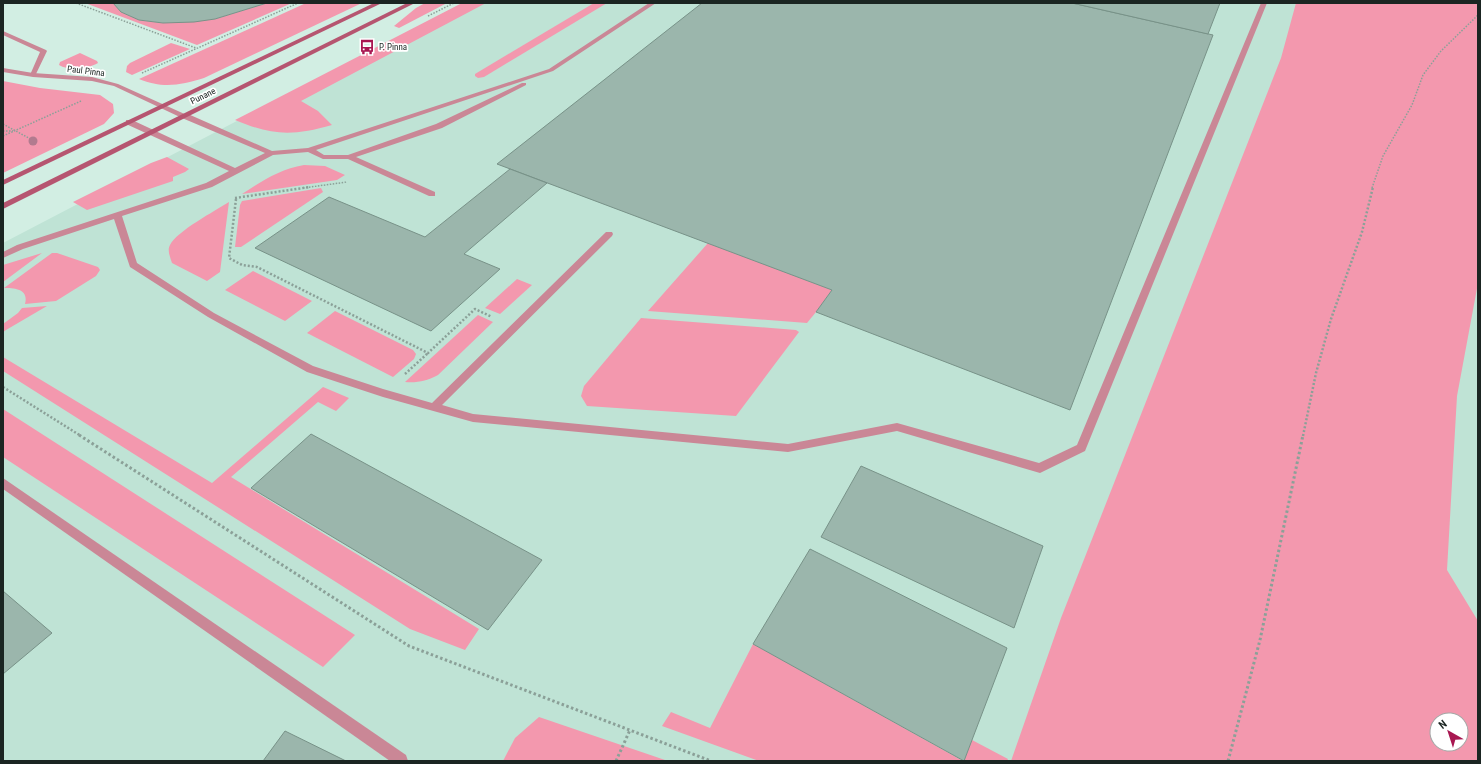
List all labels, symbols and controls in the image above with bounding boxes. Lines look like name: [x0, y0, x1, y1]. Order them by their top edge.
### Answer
bus stop icon: P. Pinna: [358, 38, 376, 56]
place label: P. Pinna: [379, 42, 407, 52]
street label: Paul Pinna: [67, 64, 105, 78]
street label: Punane: [189, 86, 217, 106]
north arrow: [1429, 712, 1469, 752]
text: N: [1436, 717, 1450, 732]

